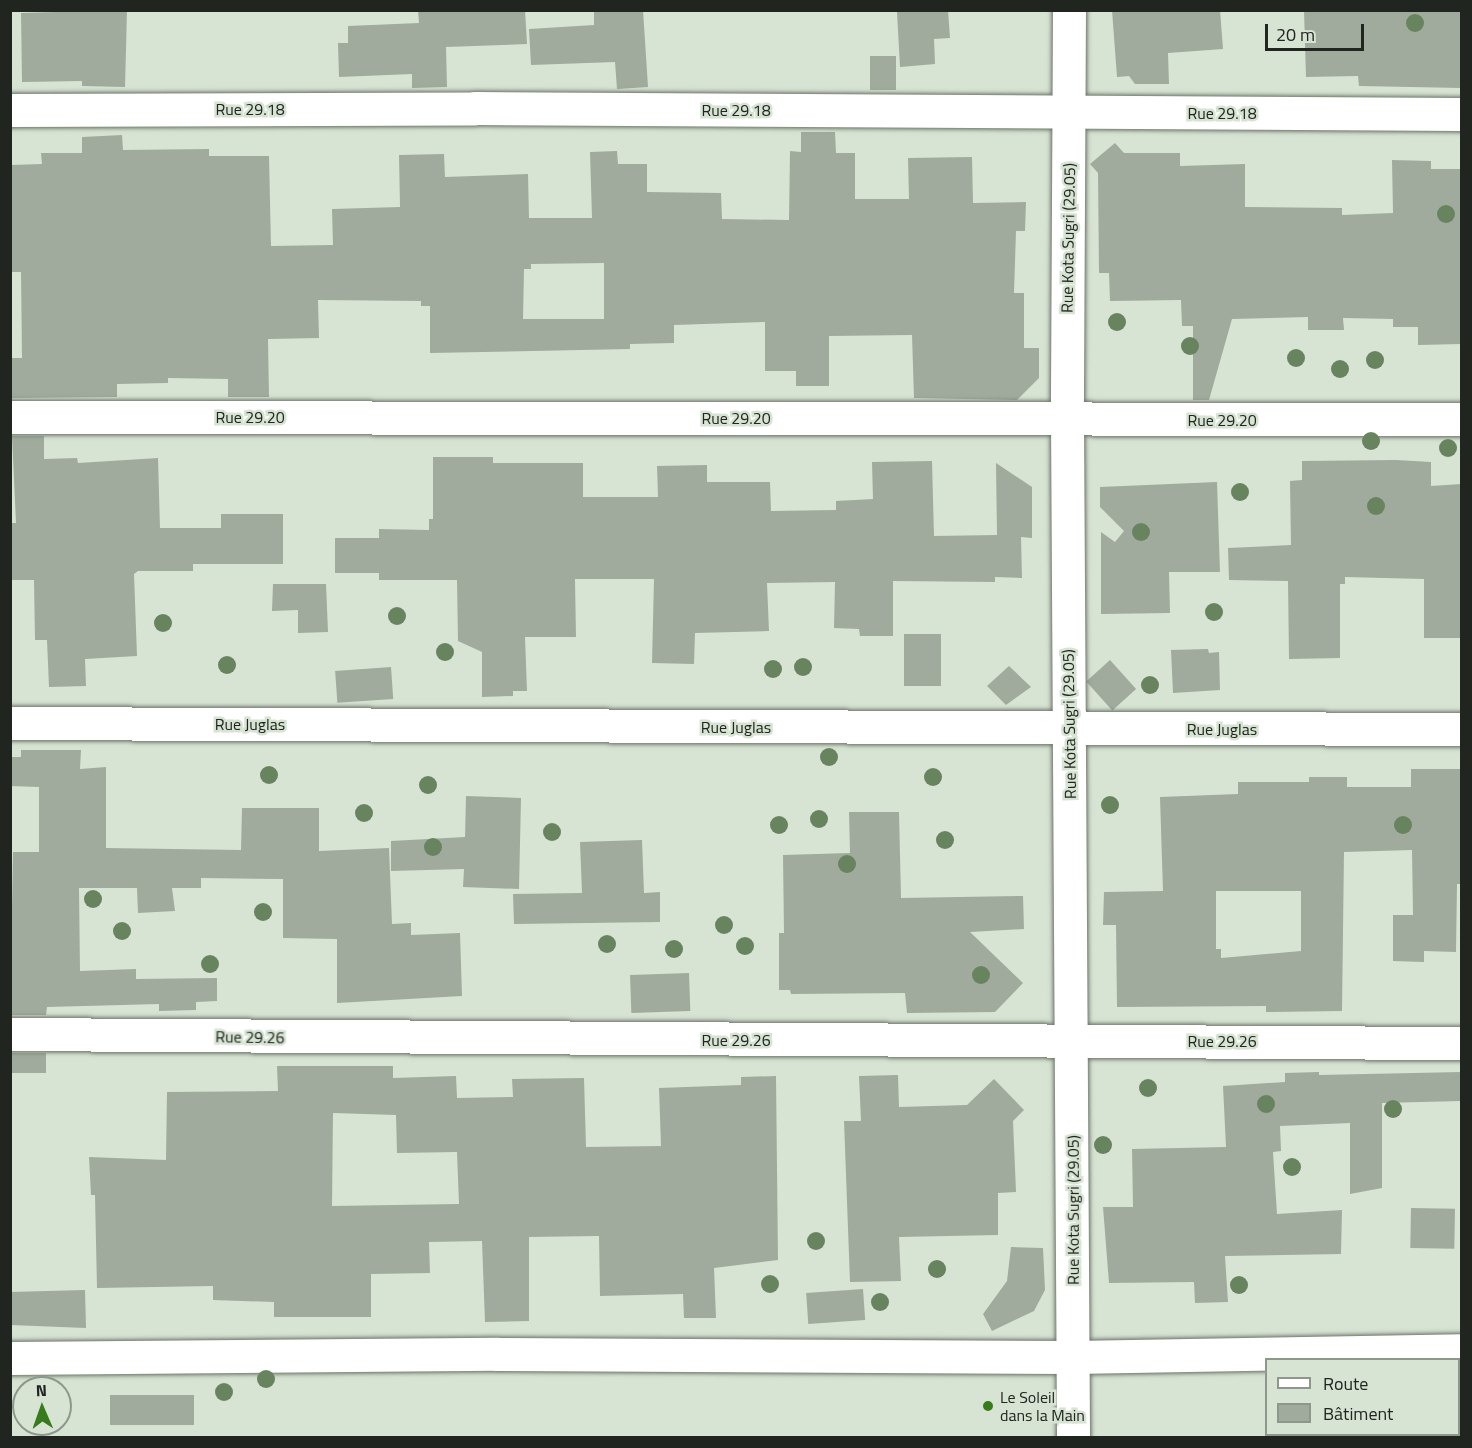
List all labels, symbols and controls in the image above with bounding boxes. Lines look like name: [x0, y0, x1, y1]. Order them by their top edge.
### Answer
scale bar: [1268, 12, 1367, 50]
text: 20 m: [1276, 21, 1315, 48]
street label: Rue 29.18: [215, 99, 285, 119]
street label: Rue 29.18: [701, 100, 771, 120]
street label: Rue 29.18: [1187, 103, 1257, 123]
street label: Rue Kota Sugri (29.05): [1057, 163, 1079, 313]
street label: Rue 29.20: [215, 407, 285, 427]
street label: Rue 29.20: [701, 408, 771, 428]
street label: Rue 29.20: [1187, 410, 1257, 430]
street label: Rue Kota Sugri (29.05): [1058, 649, 1080, 799]
street label: Rue Juglas: [215, 714, 285, 734]
street label: Rue Juglas: [701, 717, 771, 737]
street label: Rue Juglas: [1187, 719, 1257, 739]
street label: Rue 29.26: [215, 1027, 285, 1047]
street label: Rue 29.26: [701, 1030, 771, 1050]
street label: Rue 29.26: [1187, 1031, 1257, 1051]
street label: Rue Kota Sugri (29.05): [1063, 1135, 1083, 1285]
legend: [1265, 1358, 1460, 1436]
text: Route: [1323, 1370, 1368, 1397]
north arrow: [12, 1376, 72, 1436]
text: N: [35, 1378, 47, 1402]
place label: Le Soleil dans la Main: [1000, 1387, 1085, 1425]
marker: Le Soleil dans la Main: [981, 1399, 995, 1413]
text: Bâtiment: [1323, 1400, 1393, 1427]

